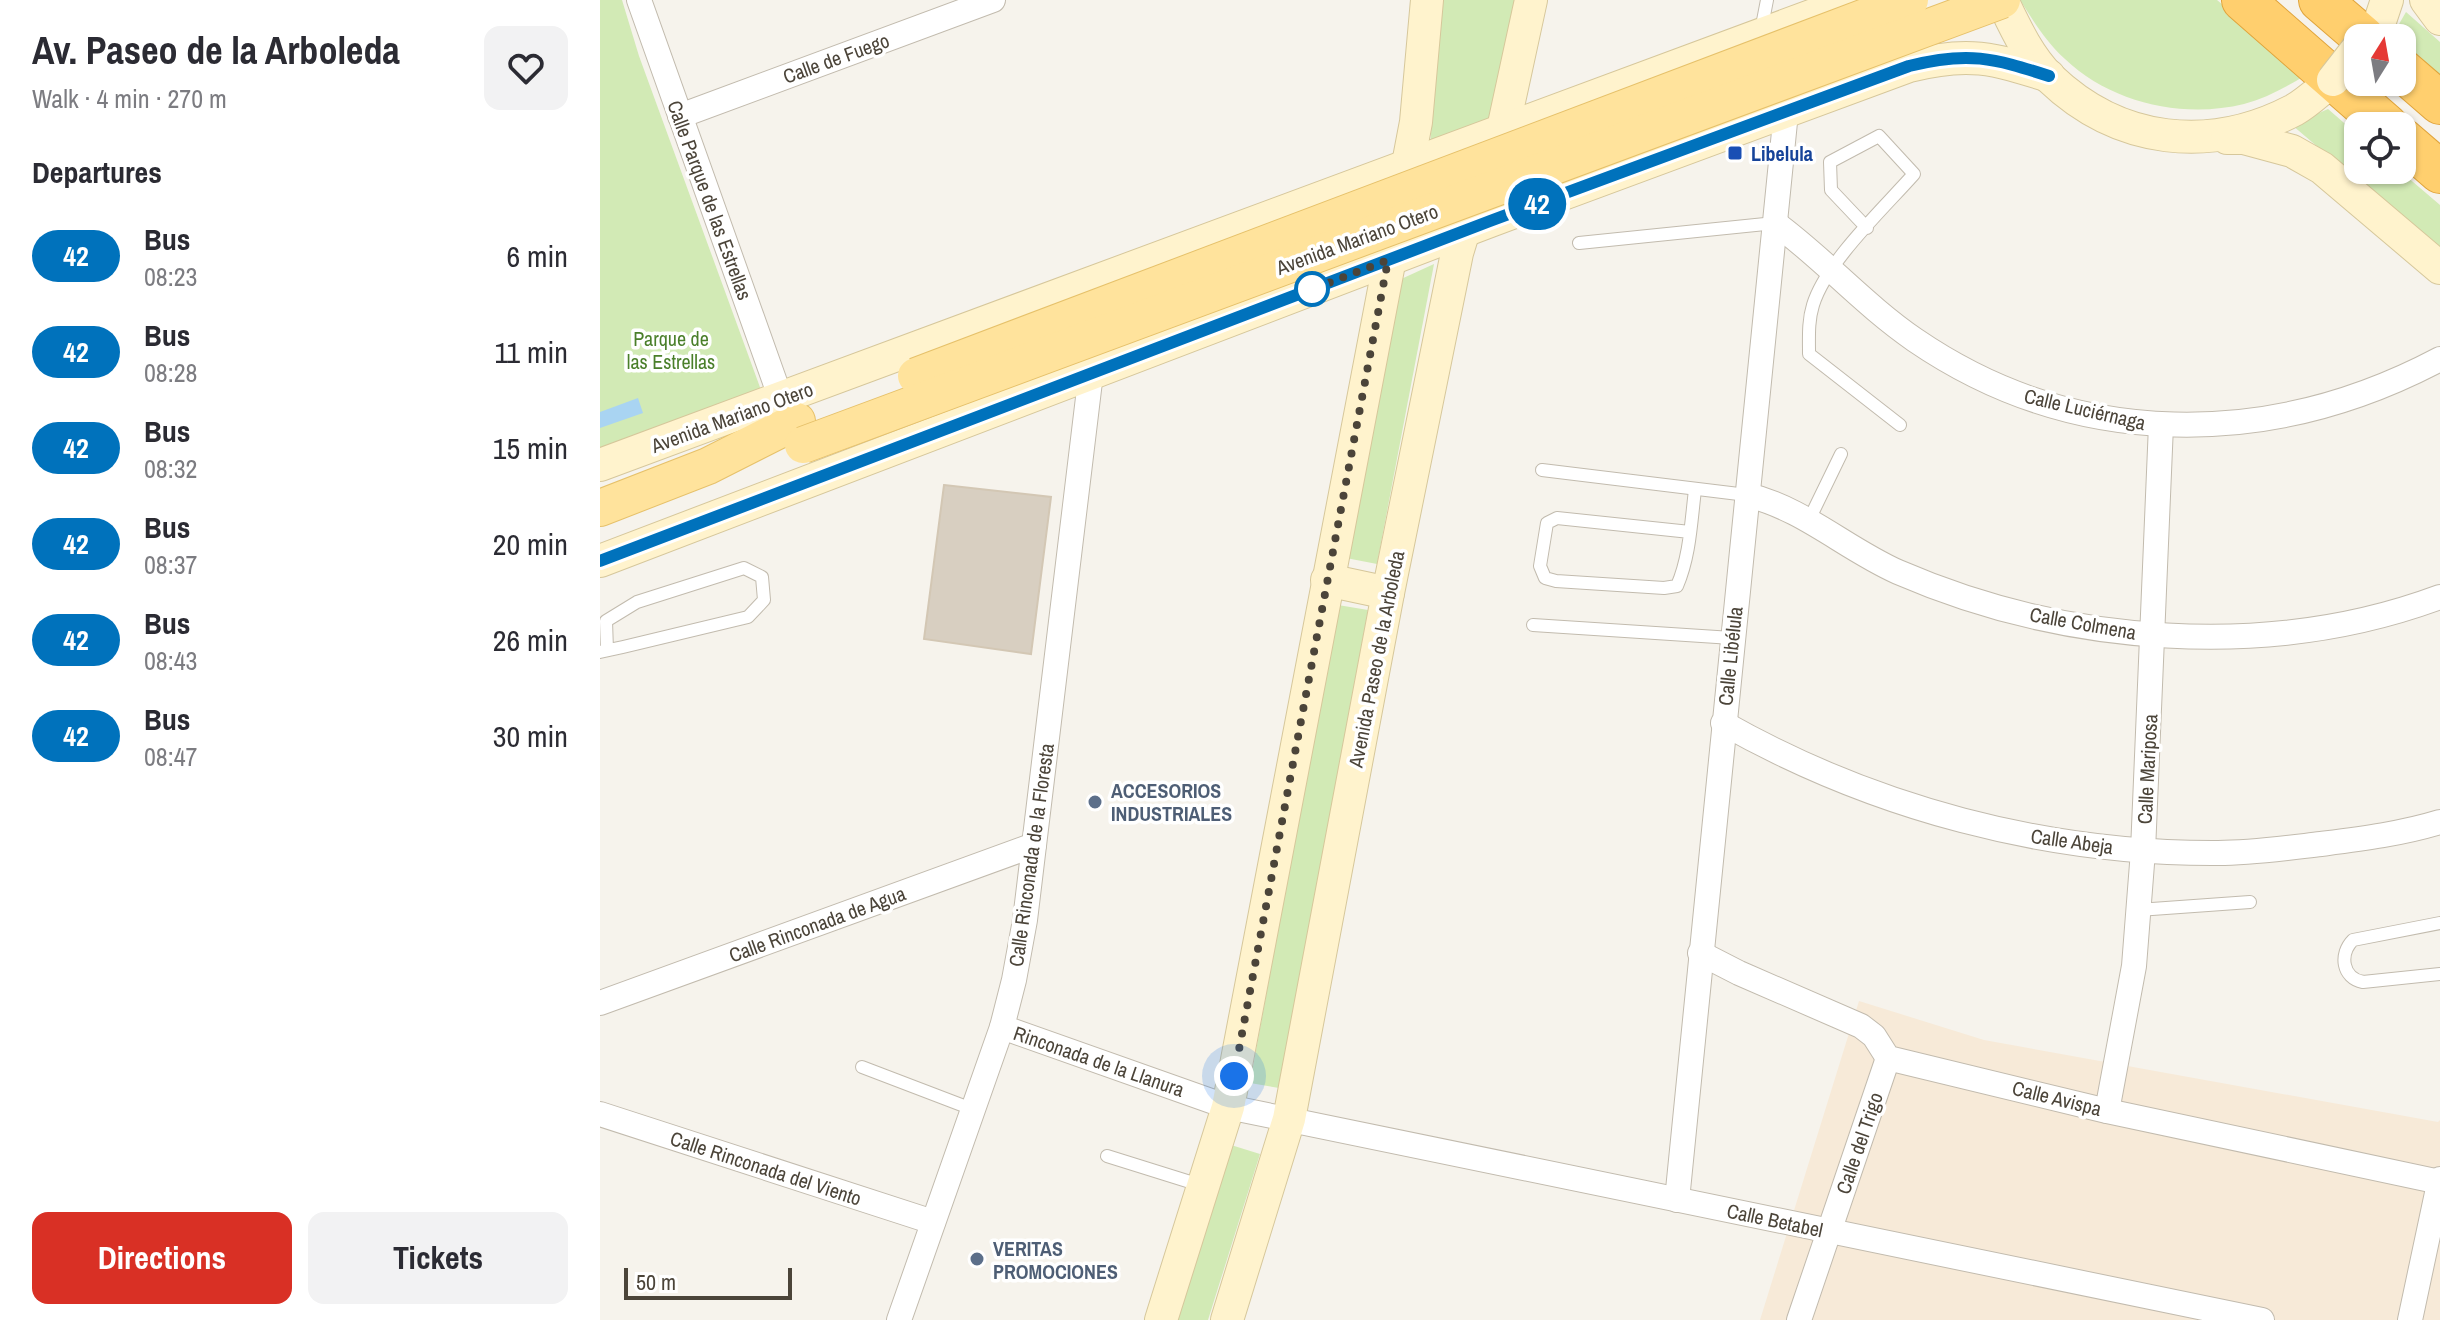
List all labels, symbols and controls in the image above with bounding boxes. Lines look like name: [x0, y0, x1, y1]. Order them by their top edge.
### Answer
north arrow: [2344, 24, 2416, 96]
map controls: [2344, 24, 2416, 184]
text: Av. Paseo de la Arboleda: [32, 25, 400, 76]
button: heart: [484, 26, 568, 110]
street label: Calle de Fuego: [779, 26, 893, 90]
text: Walk · 4 min · 270 m: [32, 81, 227, 116]
street label: Calle Parque de las Estrellas: [661, 96, 759, 304]
button: locate: [2344, 112, 2416, 184]
place label: Libelula: [1751, 140, 1813, 167]
marker: Libelula: [1726, 144, 1744, 162]
text: Departures: [32, 152, 162, 192]
line badge: 42: [1501, 178, 1573, 230]
text: 42: [1524, 185, 1550, 223]
street label: Avenida Mariano Otero: [1271, 197, 1442, 281]
text: Bus: [144, 219, 190, 259]
text: 6 min: [506, 236, 568, 276]
text: 42: [63, 237, 89, 275]
text: 08:23: [144, 259, 197, 294]
unlabelled marker: [1295, 272, 1329, 306]
text: Bus: [144, 315, 190, 355]
park label: Parque de las Estrellas: [627, 325, 715, 375]
text: 11 min: [495, 332, 568, 372]
text: 42: [63, 333, 89, 371]
text: 08:28: [144, 355, 197, 390]
street label: Avenida Mariano Otero: [646, 375, 817, 459]
street label: Calle Luciérnaga: [2022, 382, 2148, 436]
text: Bus: [144, 411, 190, 451]
text: 15 min: [493, 428, 568, 468]
text: 42: [63, 429, 89, 467]
text: 08:32: [144, 451, 197, 486]
text: Bus: [144, 507, 190, 547]
text: 20 min: [493, 524, 568, 564]
text: 42: [63, 525, 89, 563]
text: 08:37: [144, 547, 197, 582]
street label: Avenida Paseo de la Arboleda: [1342, 548, 1410, 771]
street label: Calle Colmena: [2028, 600, 2138, 646]
text: Bus: [144, 603, 190, 643]
street label: Calle Libélula: [1711, 605, 1749, 707]
text: 26 min: [493, 620, 568, 660]
text: 42: [63, 621, 89, 659]
text: 08:43: [144, 643, 197, 678]
text: Bus: [144, 699, 190, 739]
street label: Calle Mariposa: [2131, 713, 2163, 825]
text: 30 min: [493, 716, 568, 756]
text: 42: [63, 717, 89, 755]
text: 08:47: [144, 739, 197, 774]
street label: Calle Rinconada de la Floresta: [1002, 742, 1060, 968]
place label: ACCESORIOS INDUSTRIALES: [1111, 777, 1232, 827]
marker: ACCESORIOS INDUSTRIALES: [1086, 793, 1104, 811]
street label: Calle Abeja: [2029, 822, 2115, 860]
street label: Calle Rinconada de Agua: [725, 880, 909, 968]
street label: Rinconada de la Llanura: [1010, 1019, 1188, 1103]
your location: [1214, 1056, 1254, 1096]
street label: Calle Avispa: [2010, 1074, 2104, 1122]
street label: Calle del Trigo: [1829, 1089, 1889, 1197]
street label: Calle Rinconada del Viento: [667, 1124, 865, 1212]
street label: Calle Betabel: [1724, 1197, 1826, 1243]
button: Directions: [32, 1212, 292, 1304]
button: Tickets: [308, 1212, 568, 1304]
place label: VERITAS PROMOCIONES: [993, 1235, 1118, 1285]
marker: VERITAS PROMOCIONES: [968, 1250, 986, 1268]
scale bar: [624, 1264, 792, 1300]
text: 50 m: [636, 1267, 676, 1297]

